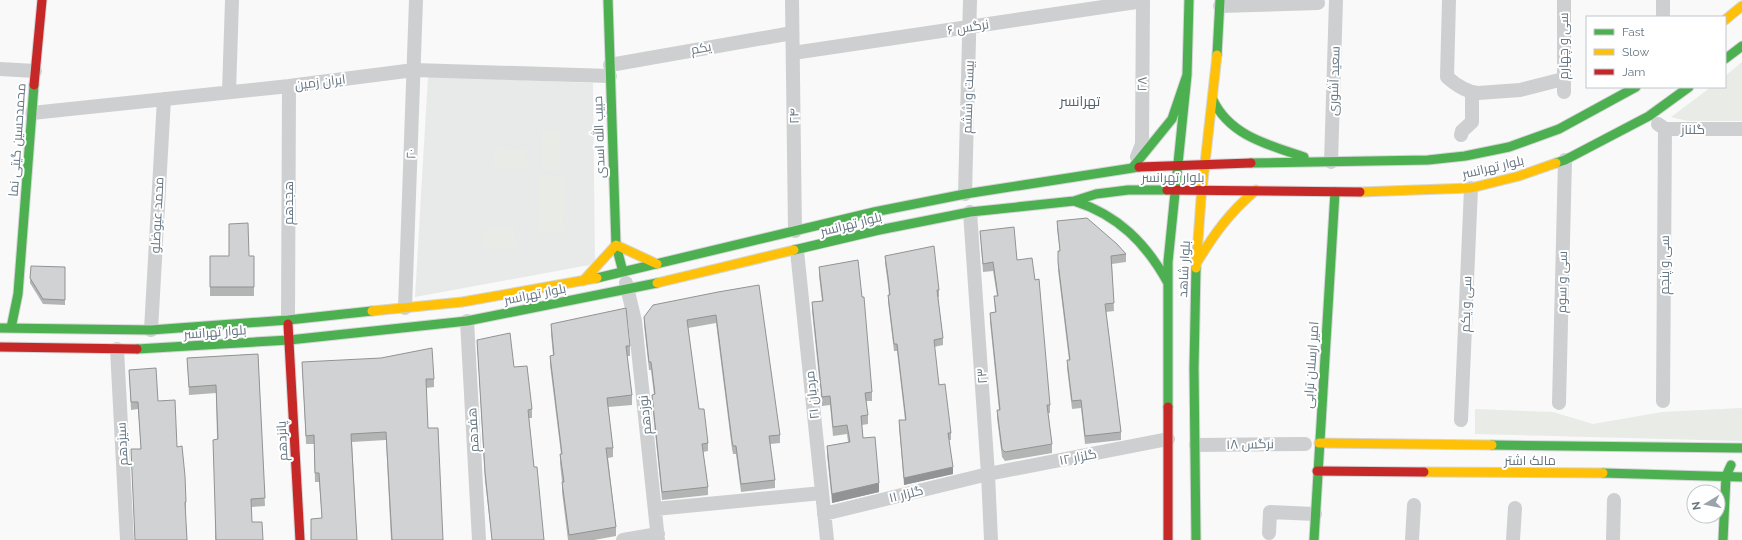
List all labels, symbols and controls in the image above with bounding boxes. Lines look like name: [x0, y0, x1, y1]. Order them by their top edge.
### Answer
street label: سی و چهارم: [1556, 12, 1573, 80]
street label: نرگس ۶: [946, 16, 990, 38]
legend: [1586, 16, 1726, 88]
text: Fast: [1622, 25, 1645, 39]
street label: یکم: [690, 39, 713, 59]
text: Slow: [1622, 45, 1649, 59]
street label: سعید آشوری: [1325, 46, 1343, 116]
street label: بیست و ششم: [959, 60, 979, 134]
text: Jam: [1622, 65, 1645, 79]
street label: ایران زمین: [294, 71, 346, 93]
street label: ۲۸: [1134, 76, 1150, 92]
street label: محمدحسین گیتی نما: [6, 83, 28, 197]
district label: تهرانسر: [1059, 93, 1101, 109]
street label: حبیب الله اسدی: [589, 96, 608, 178]
street label: ۲۴: [786, 108, 802, 124]
street label: گلناز: [1680, 122, 1705, 137]
street label: ۲۰: [403, 149, 419, 159]
street label: بلوار تهرانسر: [1460, 153, 1525, 182]
street label: بلوار تهرانسر: [1141, 170, 1205, 185]
street label: محمد عیوضلو: [148, 176, 166, 254]
street label: هجدهم: [281, 181, 298, 225]
street label: بلوار تهرانسر: [818, 209, 883, 239]
street label: سی و پنجم: [1657, 235, 1674, 295]
street label: بلوار شاهد: [1175, 240, 1193, 298]
street label: سی و سوم: [1554, 251, 1572, 313]
street label: سی و یکم: [1458, 275, 1476, 333]
street label: بلوار تهرانسر: [502, 281, 567, 308]
street label: امیر ارسلان ترابی: [1300, 321, 1322, 409]
street label: بلوار تهرانسر: [182, 322, 247, 342]
street label: ۲۳: [974, 368, 990, 384]
street label: ۲۱ مردیان: [802, 370, 822, 420]
street label: نوزدهم: [635, 394, 657, 435]
street label: هفدهم: [464, 407, 484, 453]
street label: پانزدهم: [273, 420, 293, 461]
street label: سیزدهم: [113, 422, 133, 466]
street label: نرگس ۱۸: [1226, 436, 1274, 452]
street label: گلزار ۱۲: [1058, 446, 1098, 468]
street label: مالک اشتر: [1503, 453, 1556, 468]
street label: گلزار ۱۱: [887, 482, 925, 506]
north arrow: [1686, 484, 1726, 524]
text: N: [1690, 500, 1704, 511]

